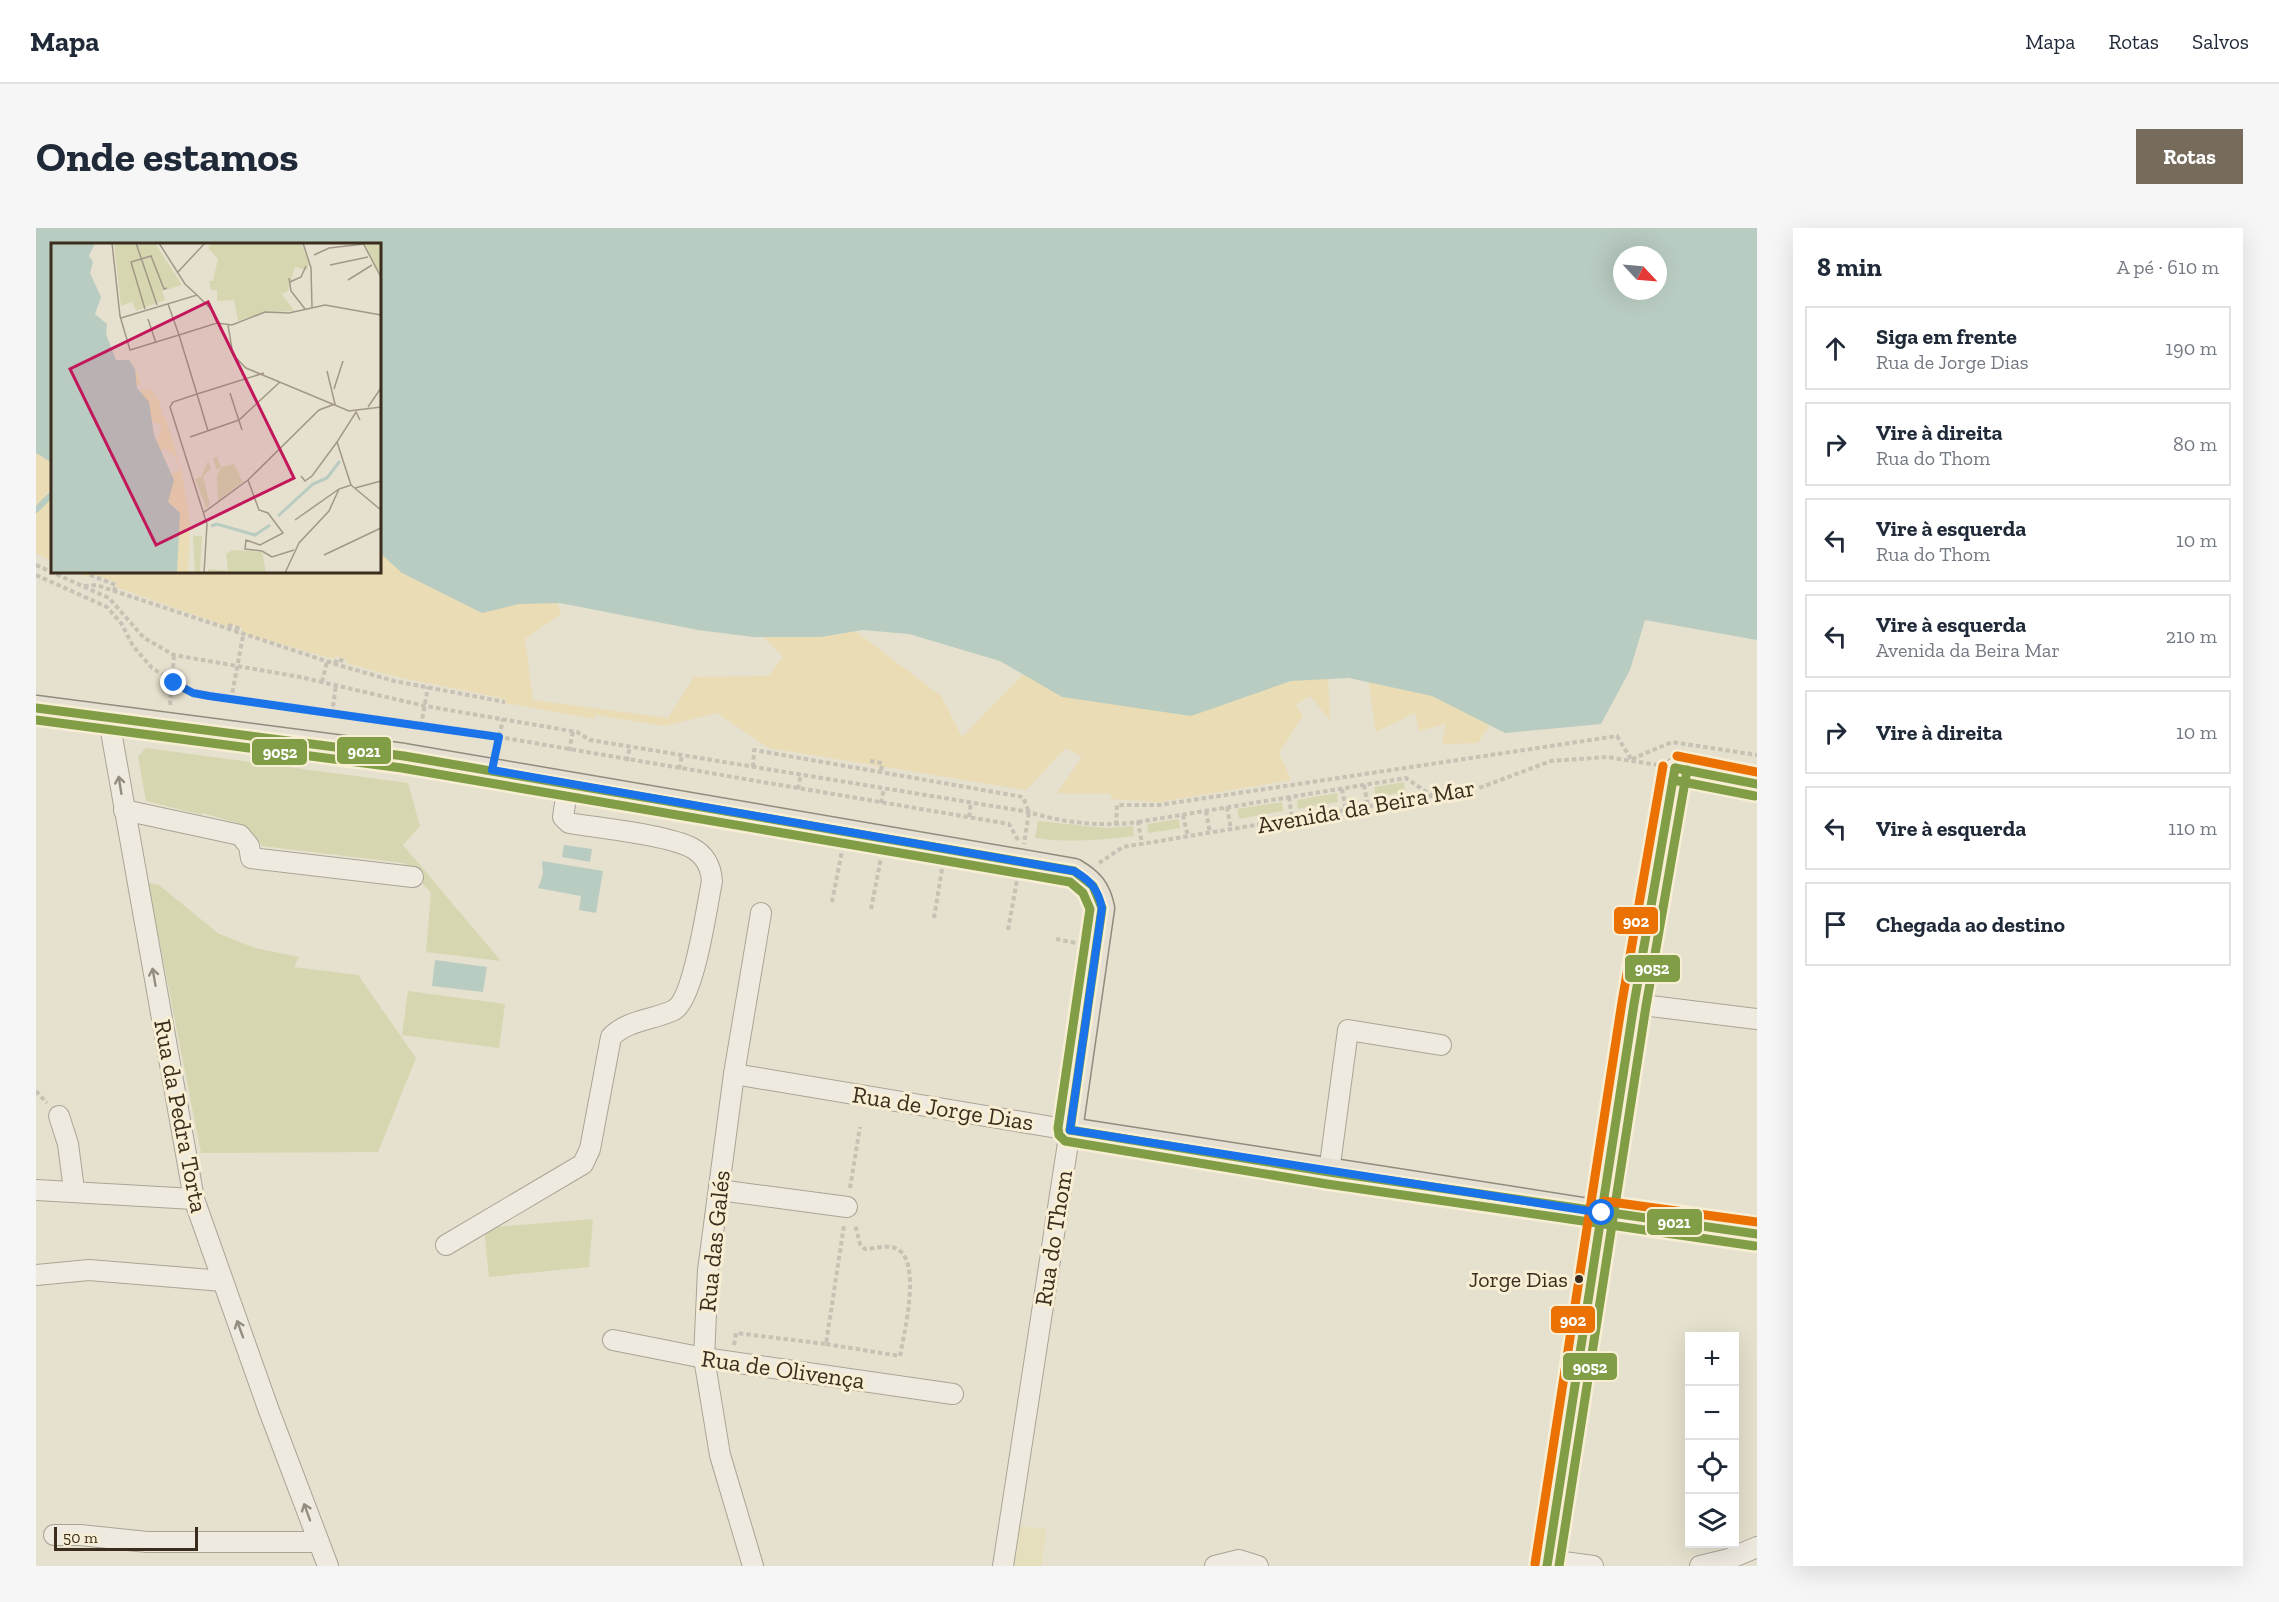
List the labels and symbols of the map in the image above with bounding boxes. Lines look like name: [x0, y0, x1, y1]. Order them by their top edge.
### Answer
inset map: [51, 243, 381, 573]
north arrow: [1613, 246, 1667, 300]
route end: [160, 669, 186, 695]
line badge: 9021: [336, 736, 392, 765]
line badge: 9052: [251, 738, 308, 766]
text: 9021: [348, 742, 381, 761]
text: 9052: [263, 743, 298, 762]
street label: Avenida da Beira Mar: [1255, 773, 1477, 839]
one-way arrow: [115, 776, 126, 795]
line badge: 902: [1613, 906, 1659, 935]
text: 902: [1623, 912, 1650, 931]
line badge: 9052: [1624, 954, 1681, 983]
text: 9052: [1635, 959, 1670, 978]
one-way arrow: [148, 968, 159, 987]
street label: Rua da Pedra Torta: [148, 1017, 214, 1215]
street label: Rua de Jorge Dias: [850, 1079, 1036, 1137]
street label: Rua do Thom: [1028, 1168, 1078, 1308]
street label: Rua das Galés: [692, 1169, 736, 1313]
route start: [1588, 1199, 1614, 1225]
line badge: 9021: [1646, 1208, 1703, 1236]
text: 9021: [1658, 1213, 1691, 1232]
place label: Jorge Dias: [1469, 1266, 1568, 1293]
marker: Jorge Dias: [1573, 1273, 1585, 1285]
line badge: 902: [1550, 1305, 1596, 1334]
text: 902: [1560, 1311, 1587, 1330]
one-way arrow: [233, 1320, 244, 1338]
street label: Rua de Olivença: [699, 1343, 867, 1395]
line badge: 9052: [1562, 1352, 1618, 1381]
text: 9052: [1573, 1358, 1608, 1377]
one-way arrow: [300, 1503, 311, 1522]
scale bar: [54, 1524, 198, 1552]

